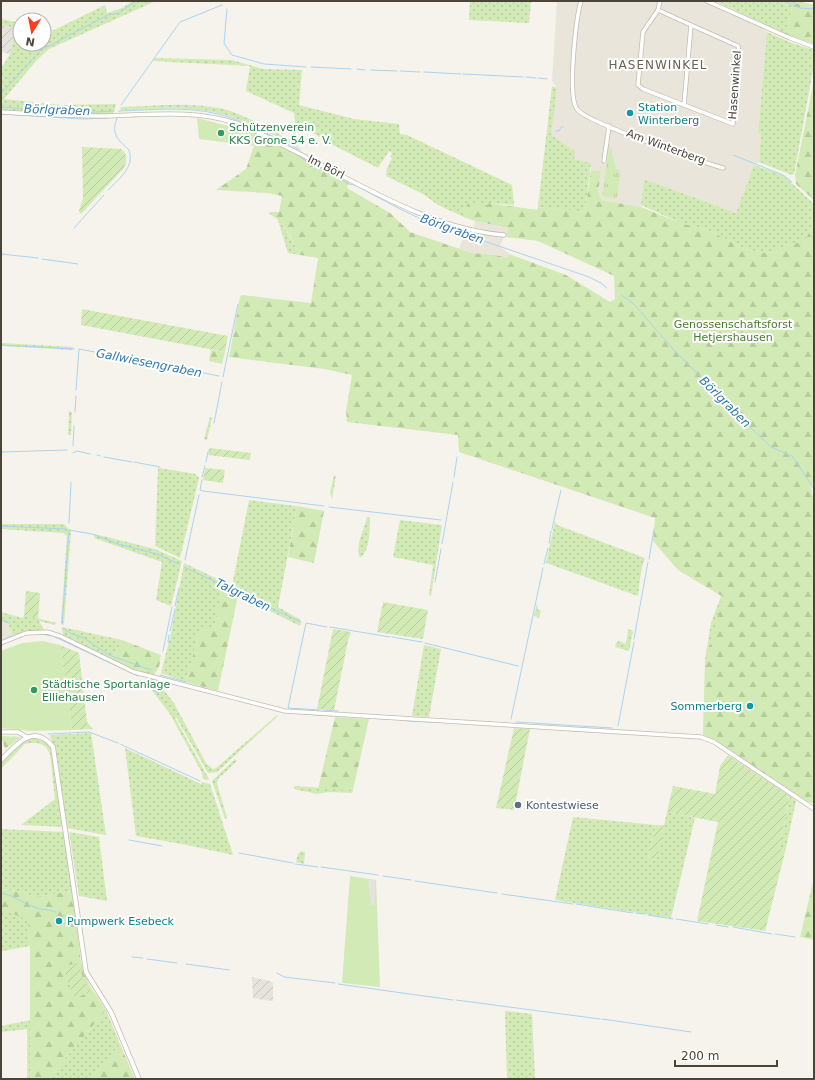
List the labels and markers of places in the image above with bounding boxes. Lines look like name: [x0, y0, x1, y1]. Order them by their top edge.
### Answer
place label: Station Winterberg: [638, 101, 699, 127]
marker: Station Winterberg: [625, 108, 635, 118]
place label: Schützenverein KKS Grone 54 e. V.: [229, 121, 332, 147]
marker: Schützenverein KKS Grone 54 e. V.: [216, 128, 226, 138]
place label: Städtische Sportanlage Elliehausen: [42, 678, 170, 704]
marker: Städtische Sportanlage Elliehausen: [29, 685, 39, 695]
place label: Sommerberg: [671, 700, 742, 713]
marker: Sommerberg: [745, 701, 755, 711]
place label: Kontestwiese: [526, 799, 599, 812]
marker: Kontestwiese: [513, 800, 523, 810]
place label: Pumpwerk Esebeck: [67, 915, 175, 928]
marker: Pumpwerk Esebeck: [54, 916, 64, 926]

